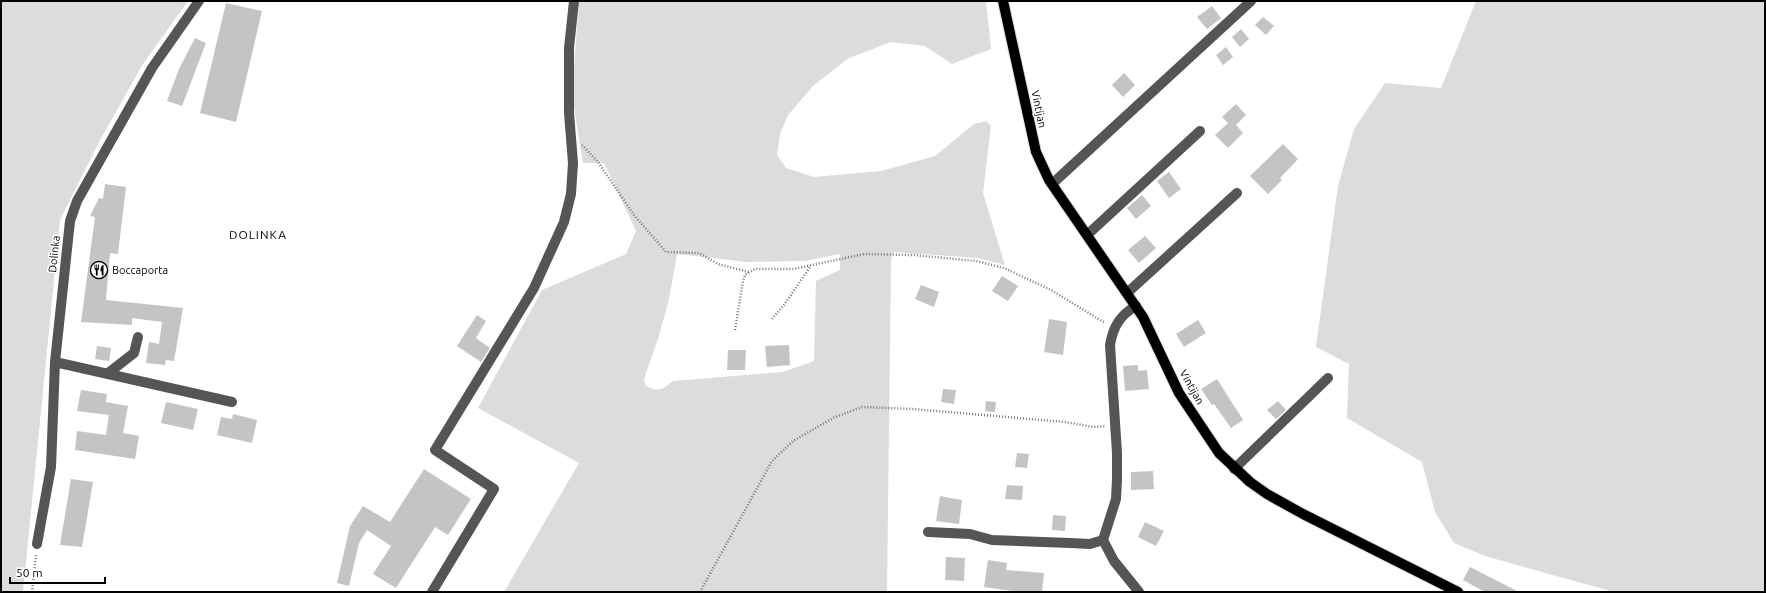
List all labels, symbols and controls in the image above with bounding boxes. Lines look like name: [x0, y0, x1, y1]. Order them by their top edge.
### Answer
street label: Vintijan: [1029, 89, 1049, 129]
district label: DOLINKA: [229, 228, 287, 241]
street label: Dolinka: [46, 235, 62, 273]
restaurant icon: Boccaporta: [89, 260, 109, 280]
place label: Boccaporta: [112, 264, 168, 276]
street label: Vintijan: [1178, 368, 1206, 406]
scale bar: [10, 559, 105, 585]
text: 50 m: [16, 566, 43, 579]

